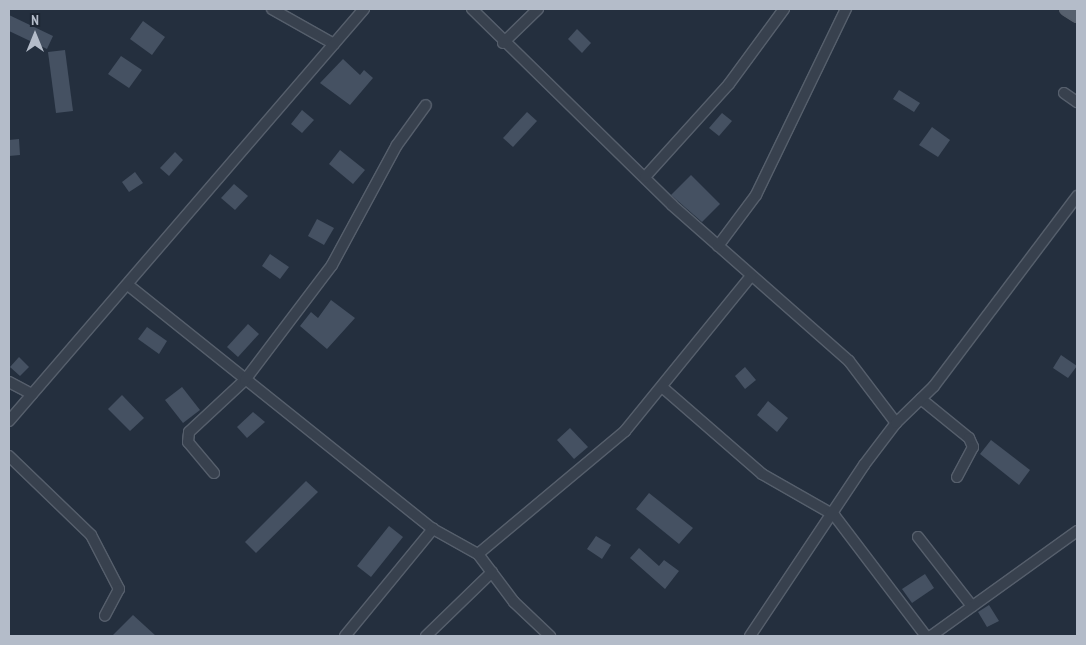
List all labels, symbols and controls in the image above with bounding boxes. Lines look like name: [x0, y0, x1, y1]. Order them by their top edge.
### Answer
north arrow: [10, 10, 60, 60]
text: N: [31, 11, 39, 29]

